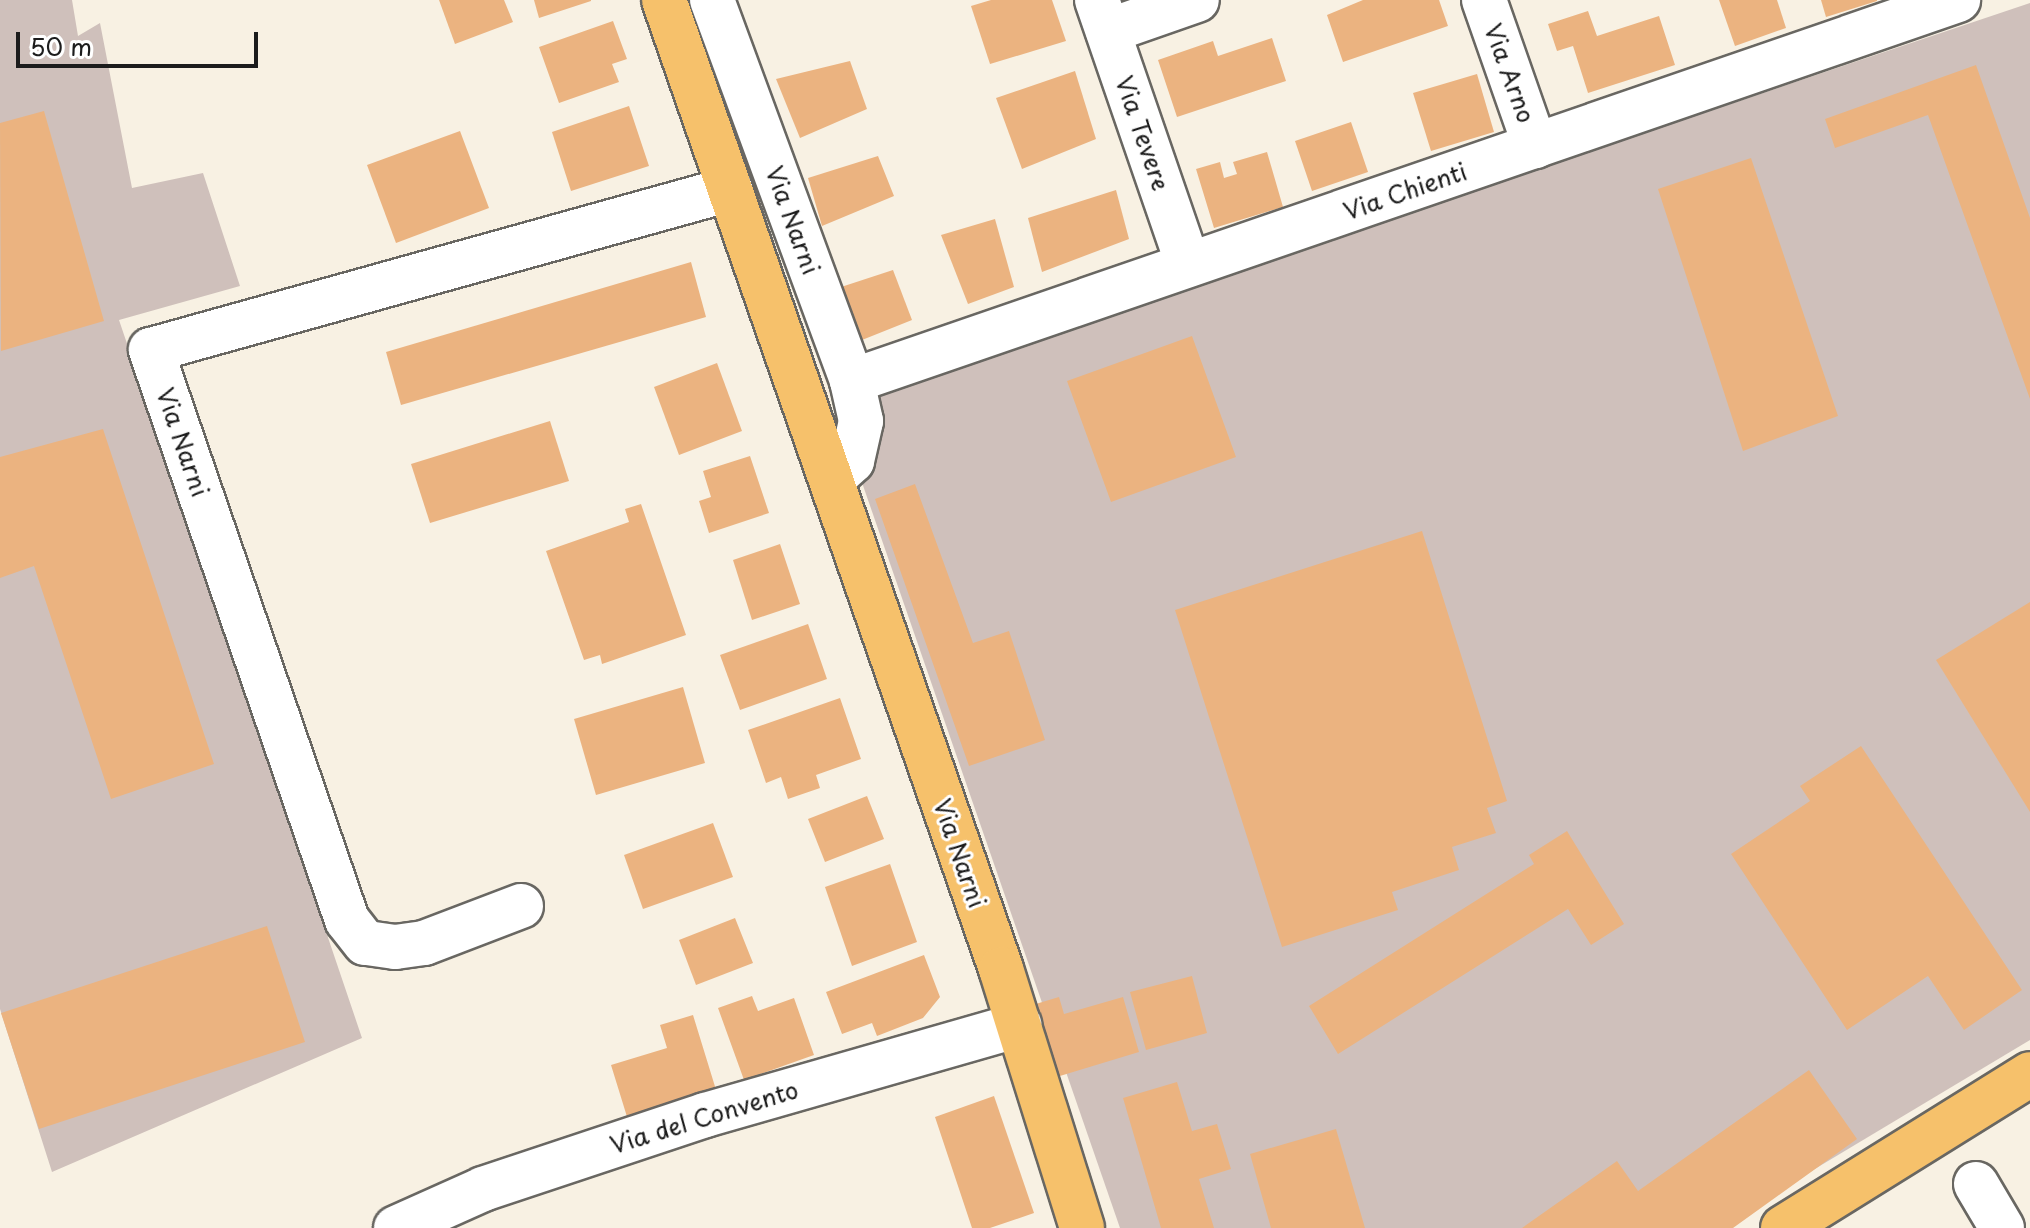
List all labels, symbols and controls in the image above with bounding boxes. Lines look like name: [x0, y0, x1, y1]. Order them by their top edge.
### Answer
scale bar: [20, 16, 262, 66]
street label: Via Arno: [1479, 20, 1541, 126]
text: 50 m: [30, 28, 92, 64]
street label: Via Tevere: [1110, 71, 1176, 195]
street label: Via Chienti: [1340, 157, 1470, 225]
street label: Via Narni: [760, 163, 826, 277]
street label: Via Narni: [151, 384, 215, 500]
street label: Via Narni: [928, 795, 992, 911]
street label: Via del Convento: [607, 1075, 801, 1159]

